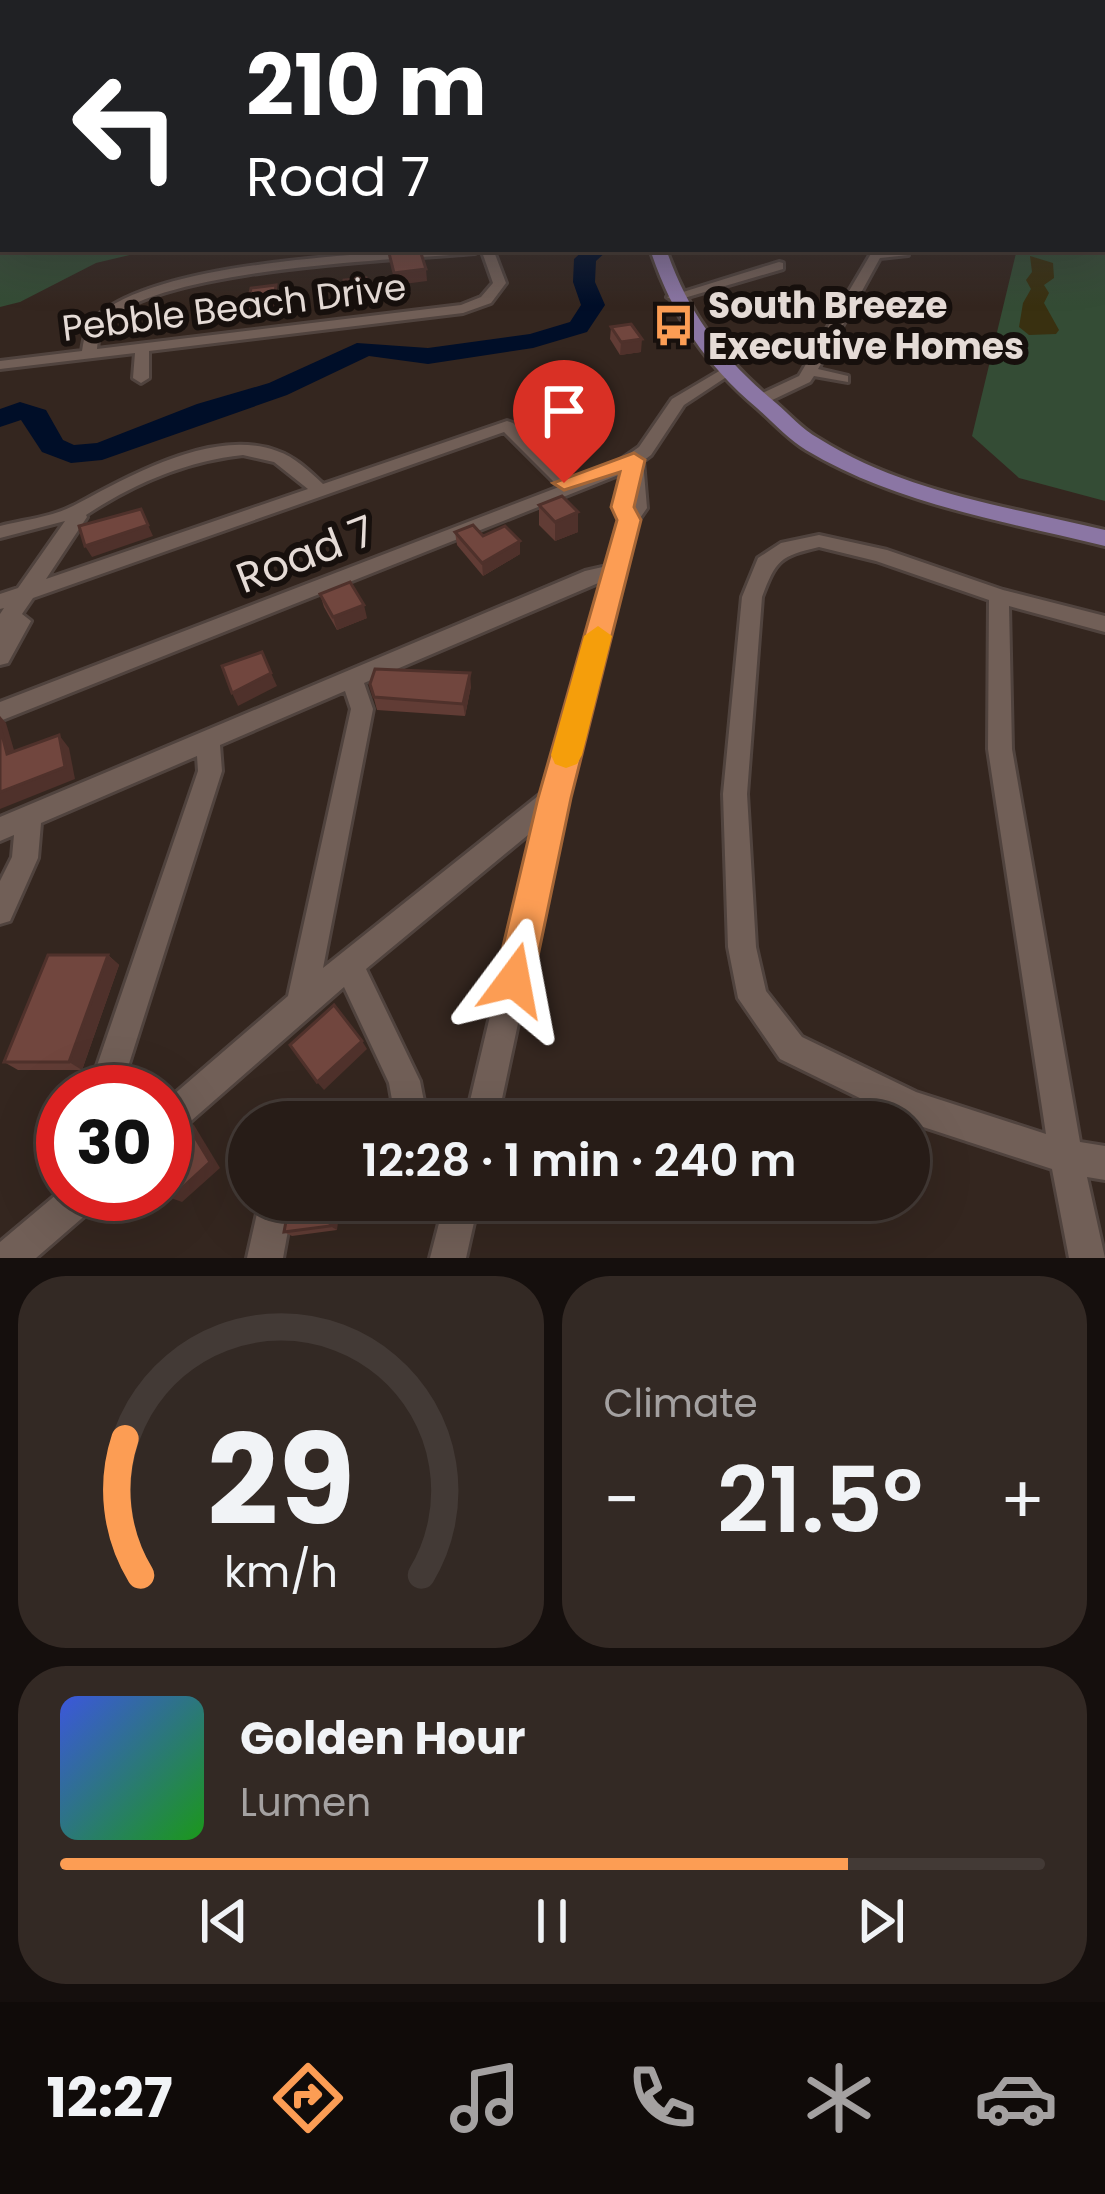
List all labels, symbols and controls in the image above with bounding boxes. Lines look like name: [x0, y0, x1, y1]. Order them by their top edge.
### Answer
text: 210 m: [246, 27, 487, 144]
icon: left: [48, 48, 204, 204]
text: Road 7: [246, 139, 430, 215]
street label: Pebble Beach Drive: [59, 261, 409, 354]
place label: South Breeze Executive Homes: [708, 280, 1024, 372]
bus stop icon: South Breeze Executive Homes: [651, 303, 697, 349]
pin: [513, 360, 615, 483]
icon: arrive: [531, 378, 597, 444]
street label: Road 7: [228, 501, 383, 608]
position arrow: [451, 917, 577, 1043]
speed limit sign: 30: [36, 1065, 192, 1221]
text: 12:28 · 1 min · 240 m: [362, 1129, 796, 1192]
text: Climate: [604, 1376, 758, 1431]
text: 29: [207, 1393, 355, 1568]
text: 21.5°: [717, 1437, 923, 1564]
text: −: [604, 1454, 640, 1546]
text: +: [1000, 1454, 1045, 1546]
text: km/h: [224, 1542, 338, 1602]
text: Golden Hour: [240, 1707, 526, 1770]
text: Lumen: [240, 1775, 371, 1830]
icon: previous: [191, 1888, 257, 1954]
icon: pause: [519, 1888, 585, 1954]
icon: next: [848, 1888, 914, 1954]
icon: directions: [266, 2056, 350, 2140]
icon: music: [443, 2056, 527, 2140]
icon: phone: [620, 2056, 704, 2140]
icon: climate: [797, 2056, 881, 2140]
icon: car: [974, 2056, 1058, 2140]
text: 12:27: [47, 2060, 173, 2136]

